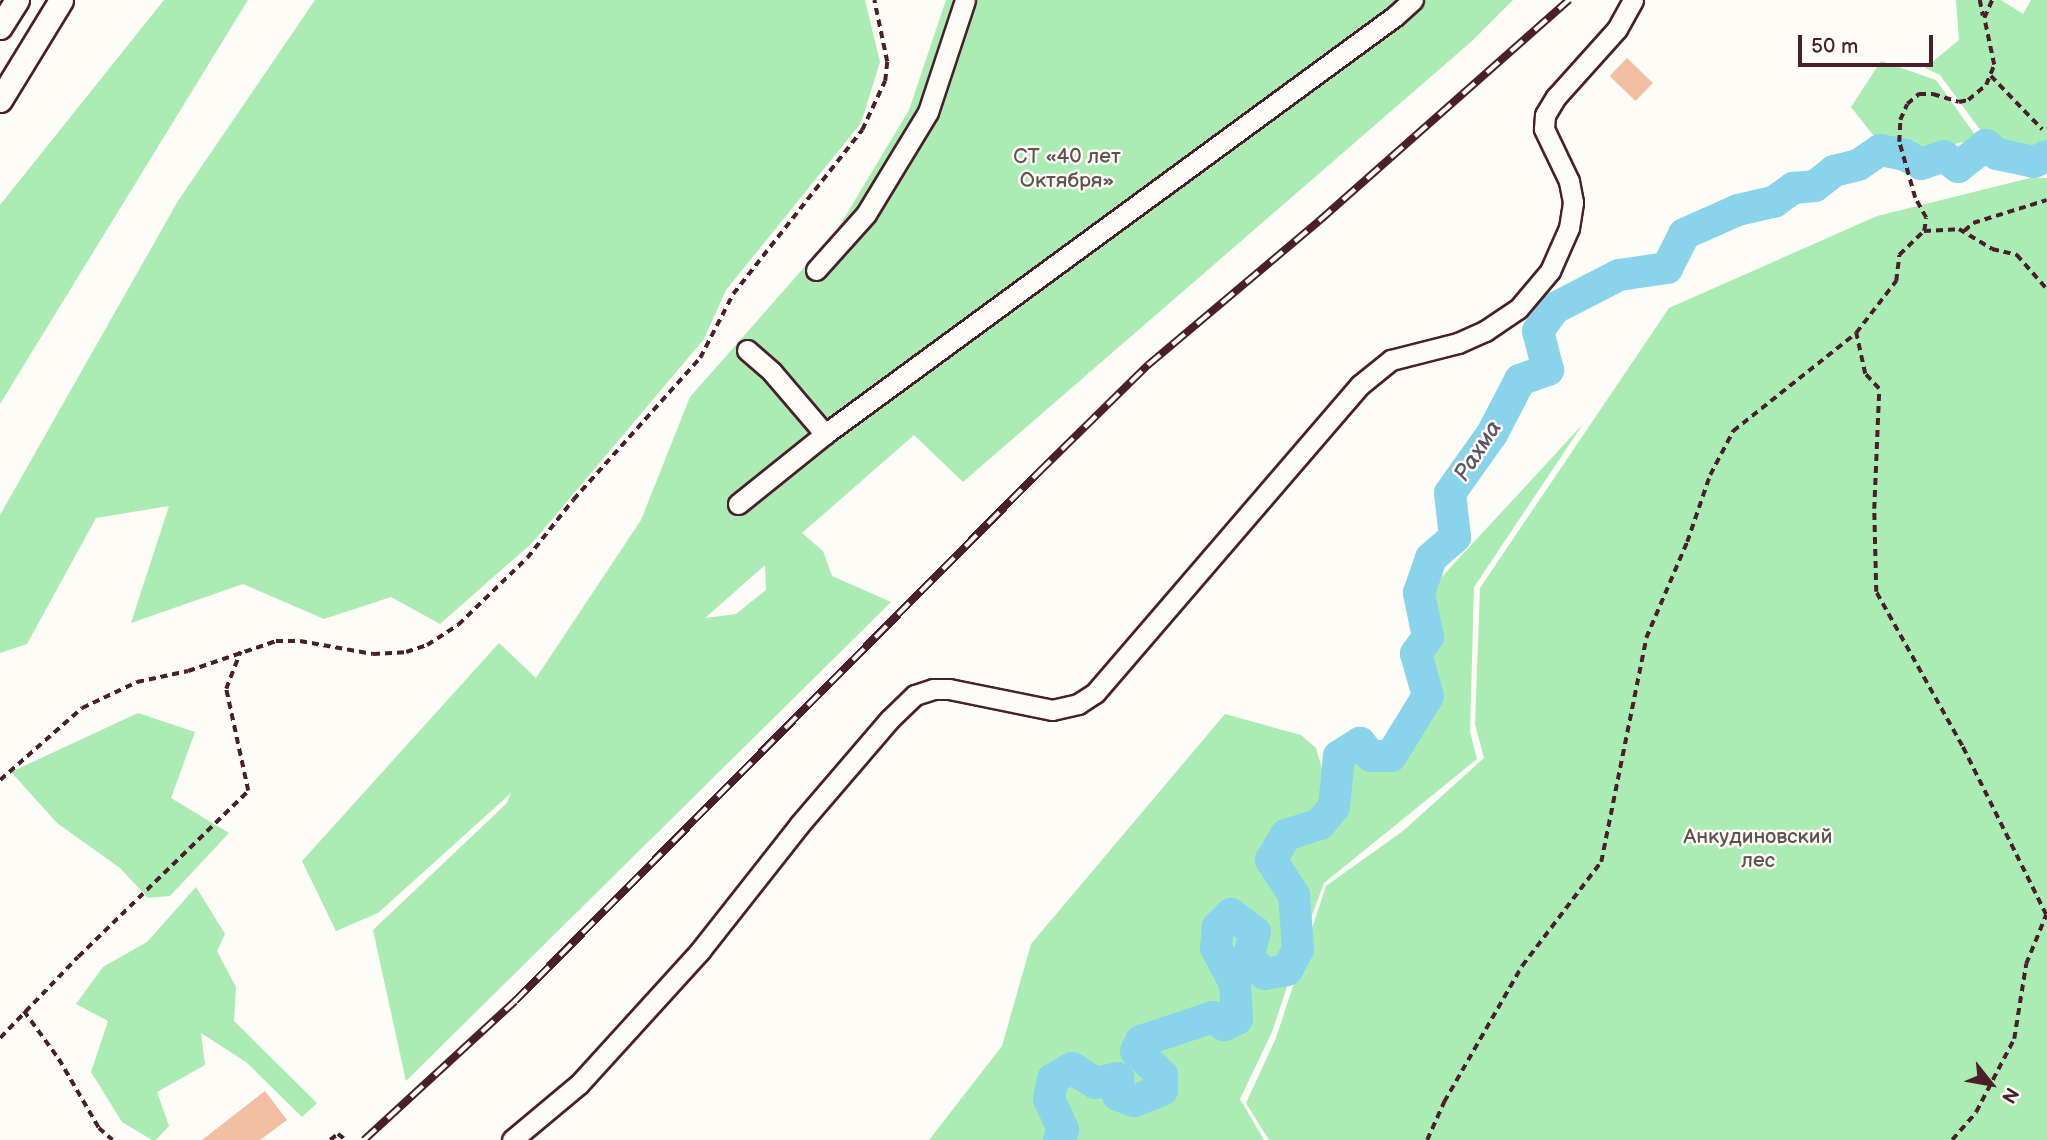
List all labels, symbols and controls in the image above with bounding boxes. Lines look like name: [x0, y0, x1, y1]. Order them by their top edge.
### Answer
scale bar: [1802, 21, 1937, 65]
text: 50 m: [1811, 34, 1858, 59]
park label: СТ «40 лет Октября»: [1013, 144, 1121, 194]
water label: Рахма: [1448, 415, 1508, 487]
park label: Анкудиновский лес: [1684, 824, 1832, 874]
north arrow: [1956, 1049, 2026, 1119]
text: N: [1996, 1083, 2023, 1107]

